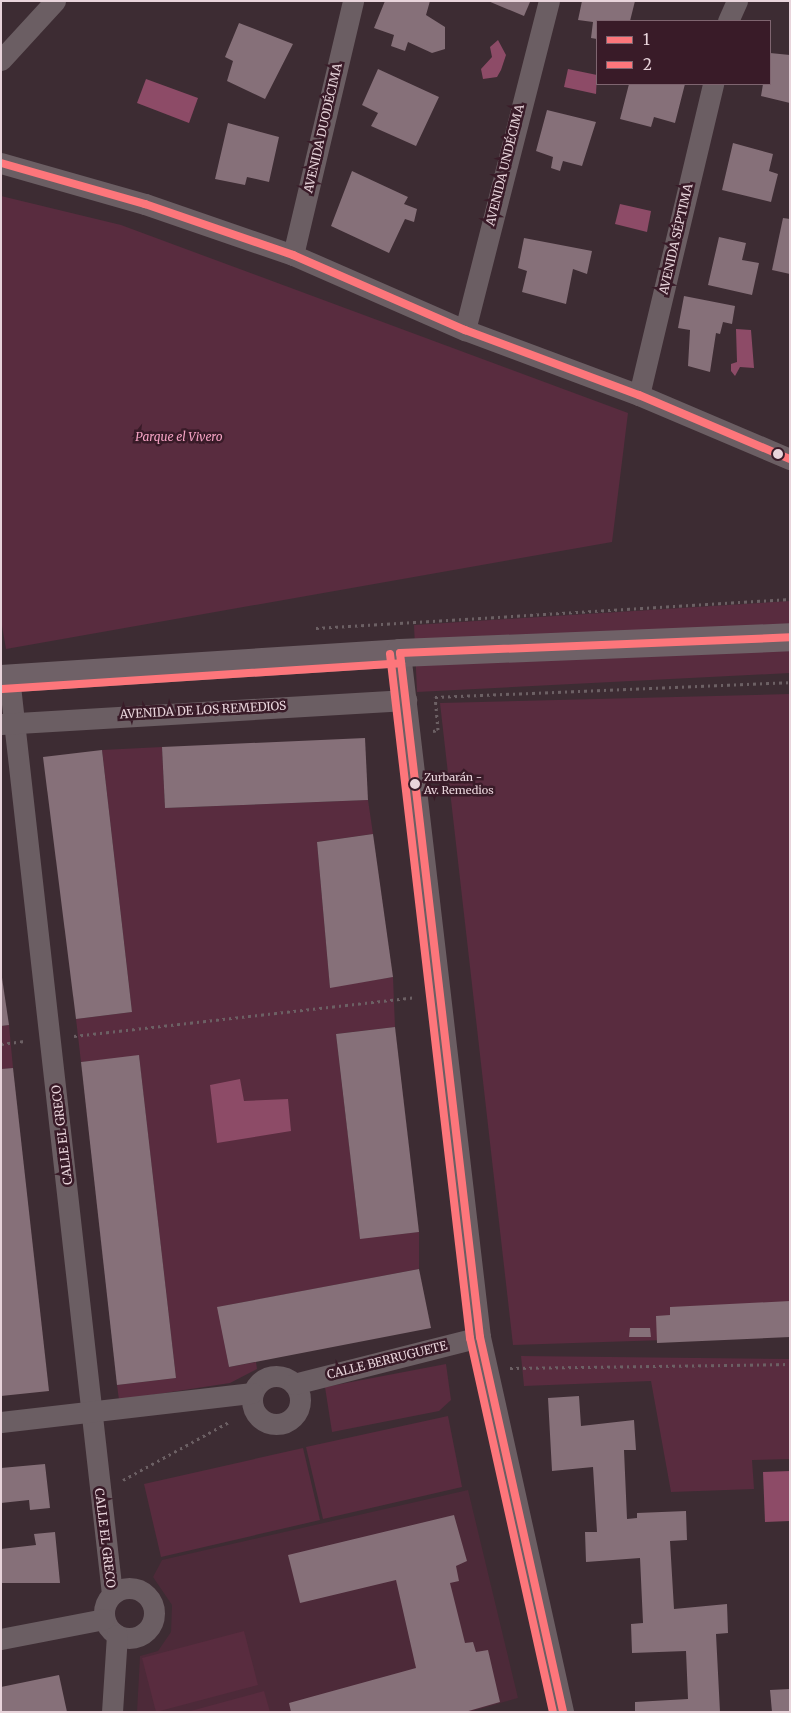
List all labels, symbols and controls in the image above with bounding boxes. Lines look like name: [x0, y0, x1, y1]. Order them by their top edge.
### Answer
legend: [596, 20, 771, 85]
text: 1: [643, 30, 650, 49]
text: 2: [643, 55, 652, 74]
street label: AVENIDA DUODÉCIMA: [301, 62, 345, 194]
street label: AVENIDA UNDÉCIMA: [483, 103, 527, 227]
street label: AVENIDA SÉPTIMA: [656, 182, 696, 296]
park label: Parque el Vivero: [135, 430, 223, 444]
unlabelled marker: [773, 449, 783, 459]
street label: AVENIDA DE LOS REMEDIOS: [120, 698, 286, 722]
place label: Zurbarán - Av. Remedios: [424, 771, 494, 797]
marker: Zurbarán - Av. Remedios: [410, 779, 420, 789]
street label: CALLE EL GRECO: [49, 1084, 75, 1186]
street label: CALLE BERRUGUETE: [325, 1338, 449, 1382]
street label: CALLE EL GRECO: [92, 1487, 118, 1589]

